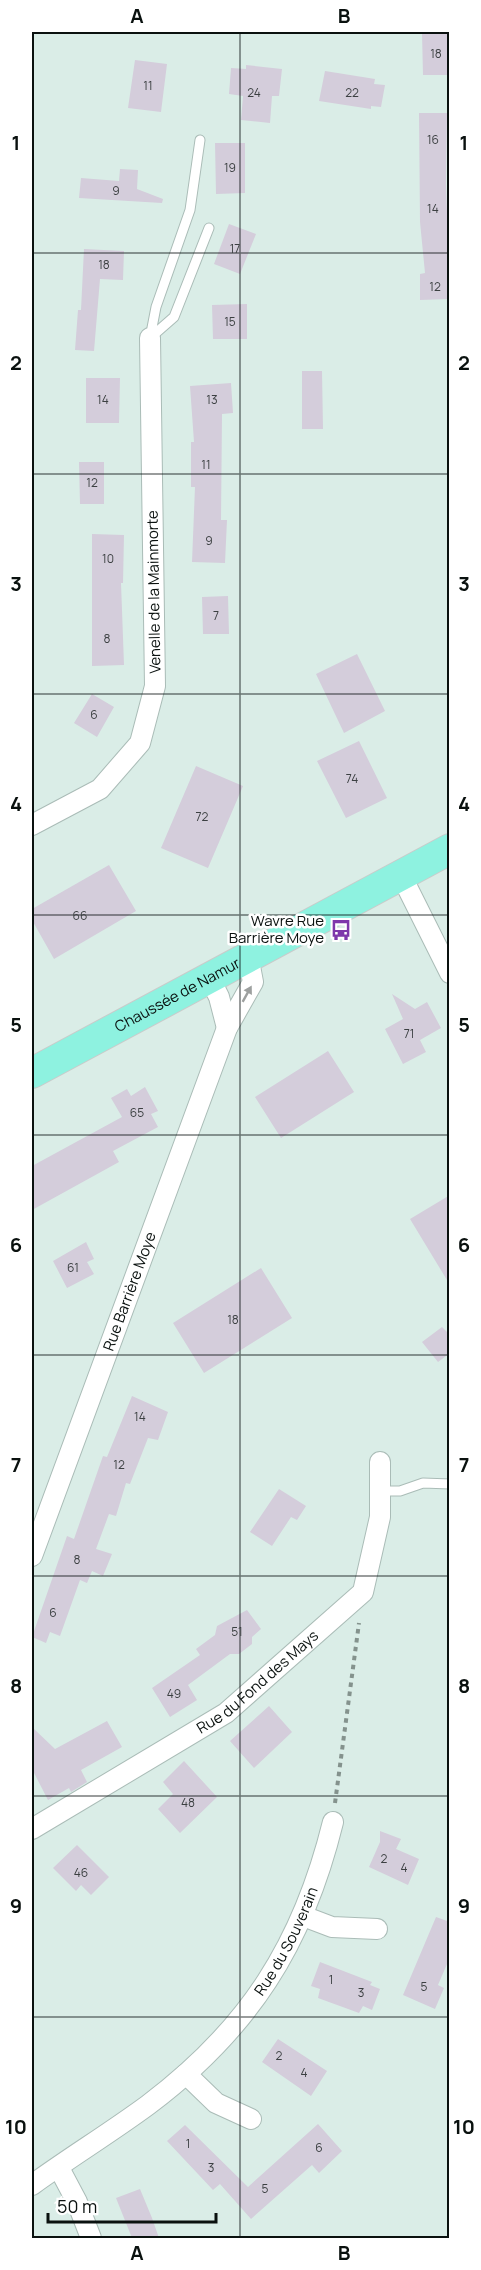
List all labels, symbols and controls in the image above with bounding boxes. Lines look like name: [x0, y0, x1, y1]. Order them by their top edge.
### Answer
text: A: [130, 2, 144, 29]
text: B: [338, 2, 351, 29]
house number: 18: [430, 45, 442, 62]
house number: 11: [143, 77, 153, 94]
house number: 24: [247, 84, 261, 101]
house number: 22: [345, 84, 359, 101]
text: 1: [12, 129, 20, 156]
text: 1: [460, 129, 468, 156]
house number: 16: [427, 131, 439, 148]
house number: 19: [224, 159, 236, 176]
house number: 9: [112, 182, 120, 199]
house number: 14: [427, 200, 439, 217]
house number: 17: [230, 240, 240, 257]
house number: 18: [98, 256, 110, 273]
house number: 12: [429, 278, 441, 295]
house number: 15: [224, 313, 236, 330]
text: 2: [10, 349, 22, 376]
text: 2: [458, 349, 470, 376]
house number: 14: [97, 391, 109, 408]
house number: 13: [206, 391, 218, 408]
house number: 11: [201, 456, 211, 473]
house number: 12: [86, 474, 98, 491]
street label: Venelle de la Mainmorte: [142, 510, 165, 674]
house number: 9: [205, 532, 213, 549]
house number: 10: [102, 550, 114, 567]
text: 3: [10, 570, 22, 597]
text: 3: [458, 570, 470, 597]
house number: 7: [213, 607, 219, 624]
house number: 8: [104, 630, 111, 647]
house number: 6: [90, 706, 98, 723]
house number: 74: [346, 770, 358, 787]
text: 4: [10, 790, 22, 817]
text: 4: [458, 790, 470, 817]
house number: 72: [196, 808, 209, 825]
house number: 66: [73, 907, 87, 924]
place label: Wavre Rue Barrière Moye: [229, 910, 324, 948]
bus stop icon: Wavre Rue Barrière Moye: [329, 918, 353, 942]
street label: Chaussée de Namur: [111, 952, 244, 1037]
one-way arrow: [242, 985, 252, 1002]
text: 5: [10, 1011, 22, 1038]
text: 5: [458, 1011, 470, 1038]
house number: 71: [404, 1025, 414, 1042]
house number: 65: [130, 1104, 144, 1121]
street label: Rue Barrière Moye: [98, 1229, 161, 1354]
text: 6: [10, 1231, 22, 1258]
text: 6: [458, 1231, 470, 1258]
house number: 61: [67, 1259, 79, 1276]
house number: 18: [227, 1311, 239, 1328]
house number: 14: [134, 1408, 146, 1425]
text: 7: [11, 1451, 21, 1478]
text: 7: [459, 1451, 469, 1478]
house number: 12: [113, 1456, 125, 1473]
house number: 8: [74, 1551, 81, 1568]
house number: 6: [49, 1604, 57, 1621]
house number: 51: [231, 1623, 243, 1640]
street label: Rue du Fond des Mays: [193, 1625, 323, 1738]
text: 8: [10, 1672, 22, 1699]
text: 8: [458, 1672, 470, 1699]
house number: 49: [167, 1685, 181, 1702]
house number: 48: [181, 1794, 195, 1811]
house number: 2: [381, 1850, 388, 1867]
house number: 4: [400, 1859, 408, 1876]
house number: 46: [74, 1864, 88, 1881]
street label: Rue du Souverain: [249, 1884, 323, 2000]
text: 9: [10, 1892, 22, 1919]
text: 9: [458, 1892, 470, 1919]
house number: 1: [329, 1971, 333, 1988]
house number: 5: [421, 1978, 428, 1995]
house number: 3: [358, 1984, 364, 2001]
house number: 2: [276, 2047, 283, 2064]
house number: 4: [300, 2064, 308, 2081]
text: 10: [5, 2113, 27, 2140]
text: 10: [453, 2113, 475, 2140]
house number: 1: [186, 2135, 190, 2152]
house number: 6: [315, 2139, 323, 2156]
house number: 3: [208, 2159, 214, 2176]
house number: 5: [262, 2180, 269, 2197]
scale bar: [48, 2186, 216, 2224]
text: 50 m: [57, 2194, 97, 2218]
text: A: [130, 2239, 144, 2266]
text: B: [338, 2239, 351, 2266]

